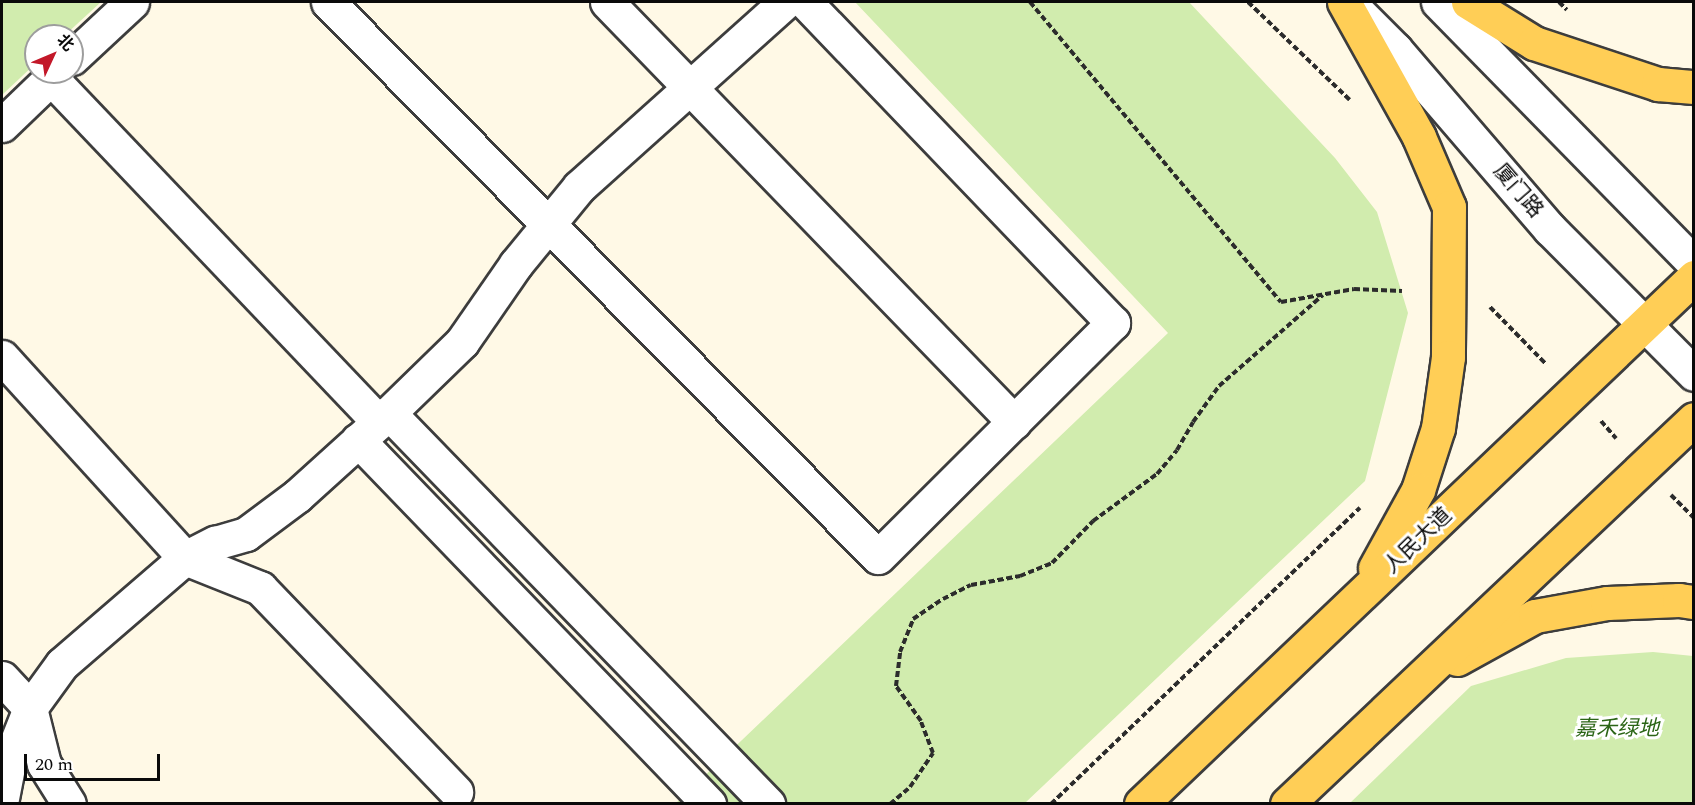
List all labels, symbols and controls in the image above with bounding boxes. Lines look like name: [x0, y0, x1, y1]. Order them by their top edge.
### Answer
north arrow: [24, 24, 84, 84]
text: 北: [51, 29, 80, 57]
street label: 厦门路: [1488, 159, 1548, 223]
street label: 人民大道: [1379, 503, 1457, 579]
park label: 嘉禾绿地: [1575, 716, 1659, 742]
scale bar: [27, 742, 164, 780]
text: 20 m: [35, 751, 73, 778]

